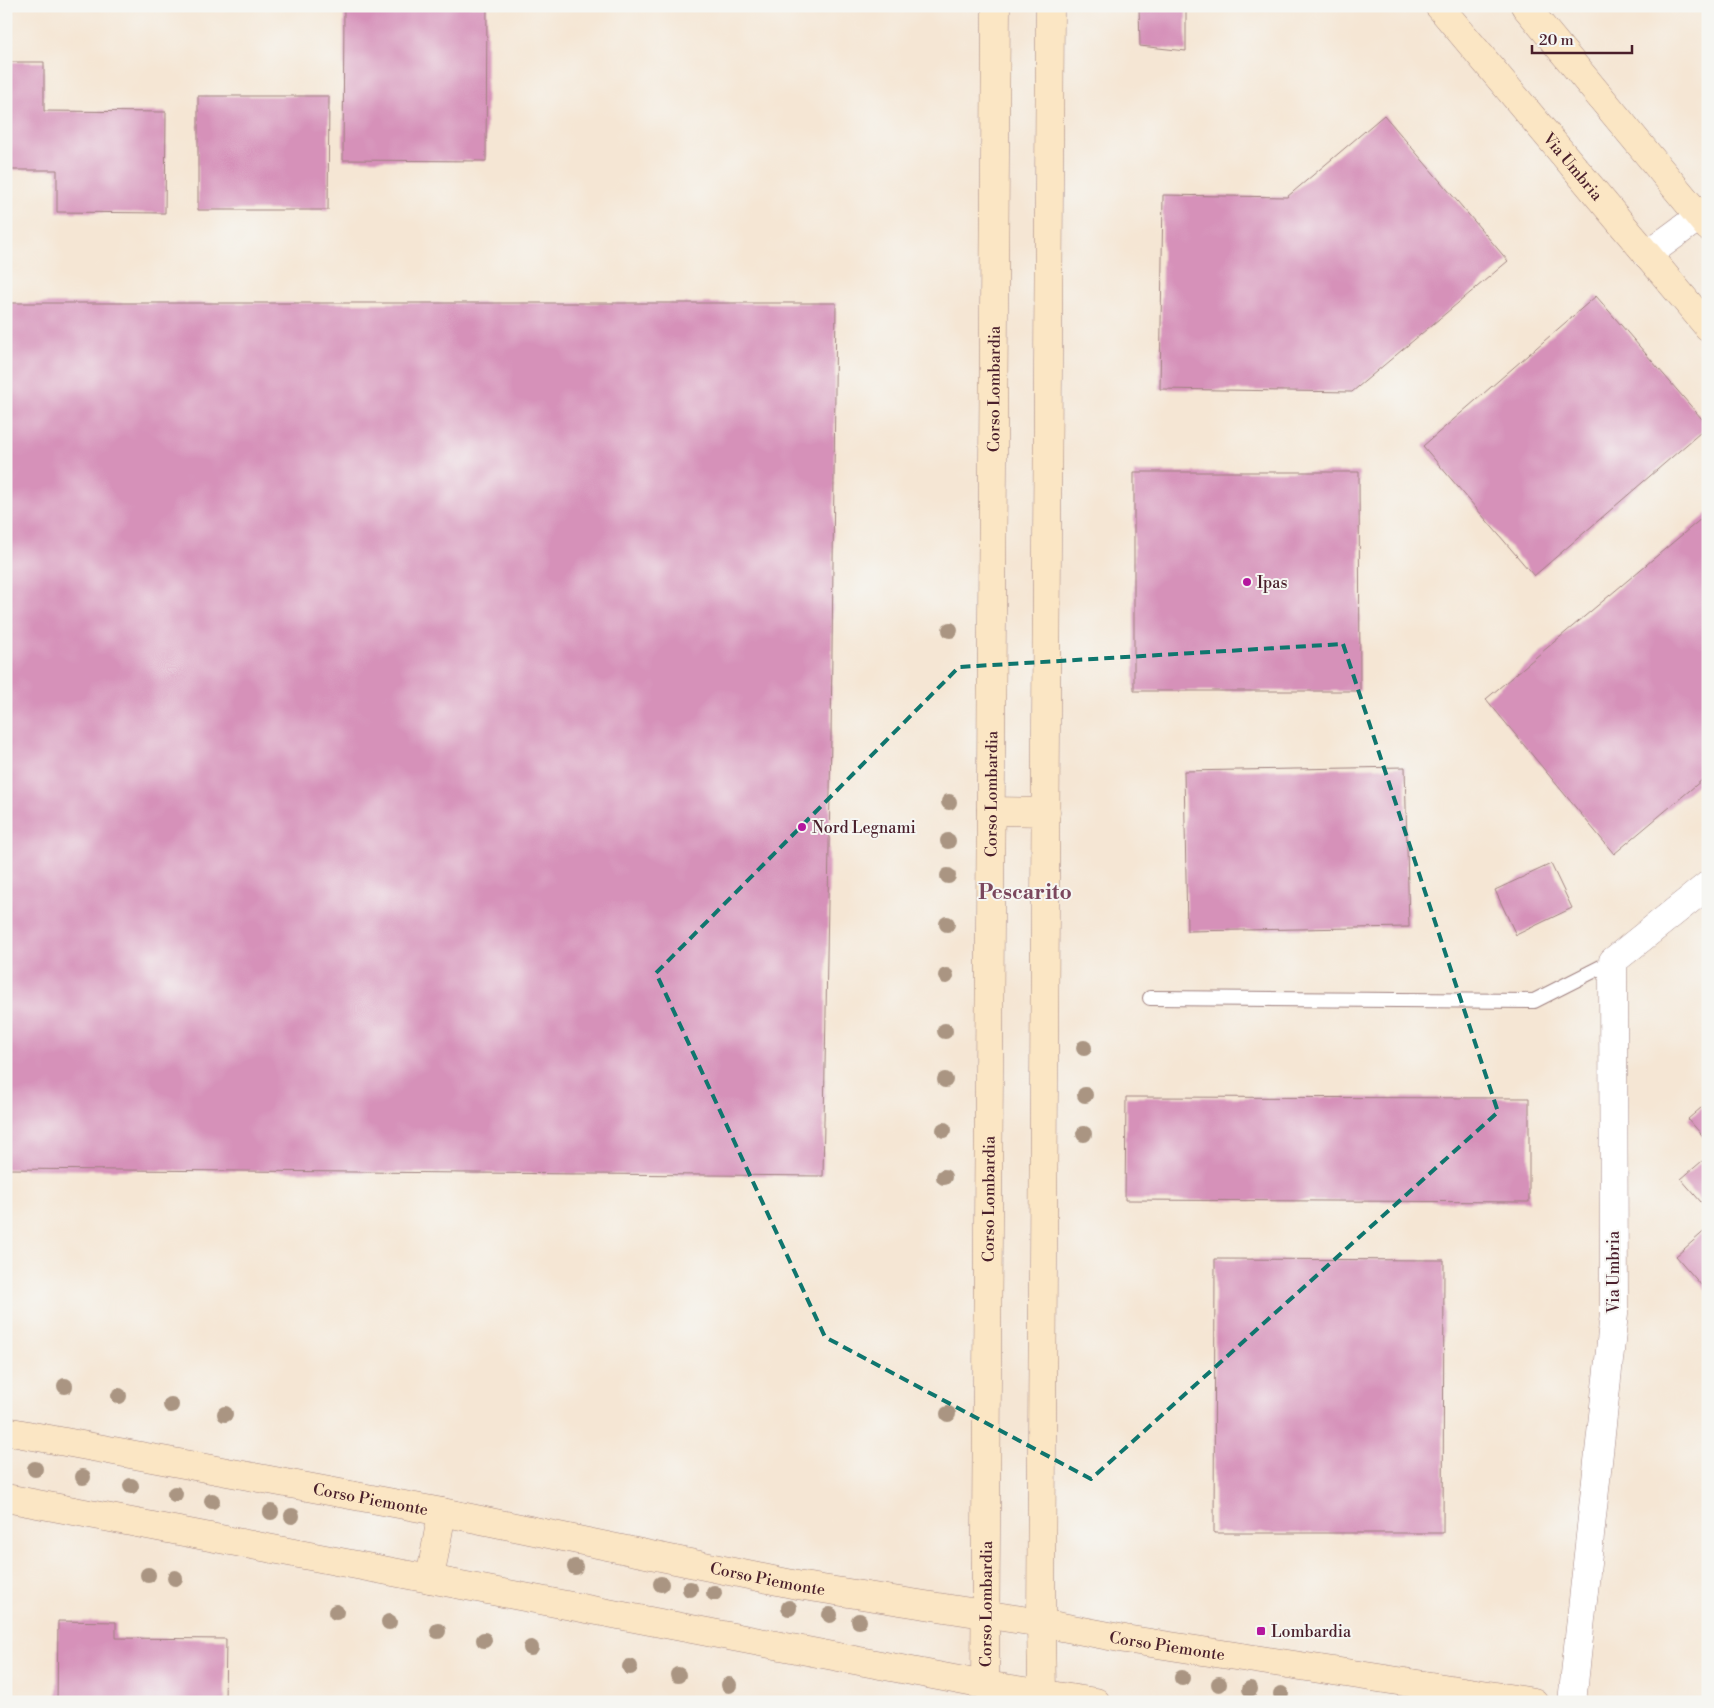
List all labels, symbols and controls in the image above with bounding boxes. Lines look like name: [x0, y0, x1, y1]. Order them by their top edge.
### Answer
scale bar: [1532, 22, 1632, 54]
text: 20 m: [1539, 31, 1574, 50]
street label: Via Umbria: [1538, 128, 1607, 206]
street label: Corso Lombardia: [984, 325, 1005, 452]
place label: Ipas: [1257, 573, 1287, 593]
marker: Ipas: [1241, 576, 1253, 588]
street label: Corso Lombardia: [981, 730, 1002, 857]
place label: Nord Legnami: [812, 818, 916, 838]
marker: Nord Legnami: [796, 821, 808, 833]
district label: Pescarito: [978, 880, 1072, 906]
street label: Corso Lombardia: [979, 1135, 1000, 1262]
street label: Via Umbria: [1604, 1230, 1624, 1314]
street label: Corso Piemonte: [311, 1479, 430, 1520]
street label: Corso Lombardia: [976, 1540, 997, 1667]
street label: Corso Piemonte: [708, 1558, 827, 1600]
place label: Lombardia: [1271, 1622, 1352, 1642]
marker: Lombardia: [1255, 1625, 1267, 1637]
street label: Corso Piemonte: [1107, 1627, 1226, 1665]

